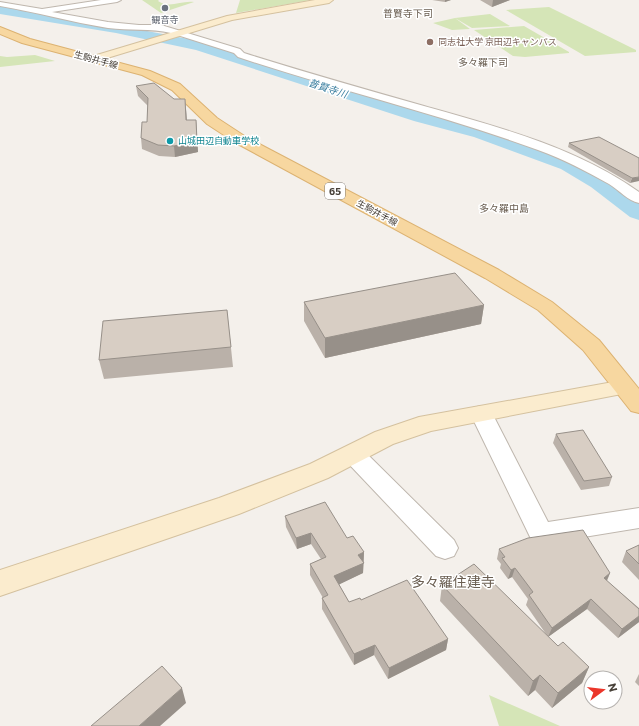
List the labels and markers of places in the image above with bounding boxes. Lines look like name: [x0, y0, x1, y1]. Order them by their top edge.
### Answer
marker: 観音寺: [160, 3, 170, 13]
place label: 観音寺: [151, 14, 179, 25]
place label: 同志社大学 京田辺キャンパス: [438, 36, 557, 47]
marker: 同志社大学 京田辺キャンパス: [425, 37, 435, 47]
place label: 山城田辺自動車学校: [178, 135, 259, 146]
marker: 山城田辺自動車学校: [165, 136, 175, 146]

